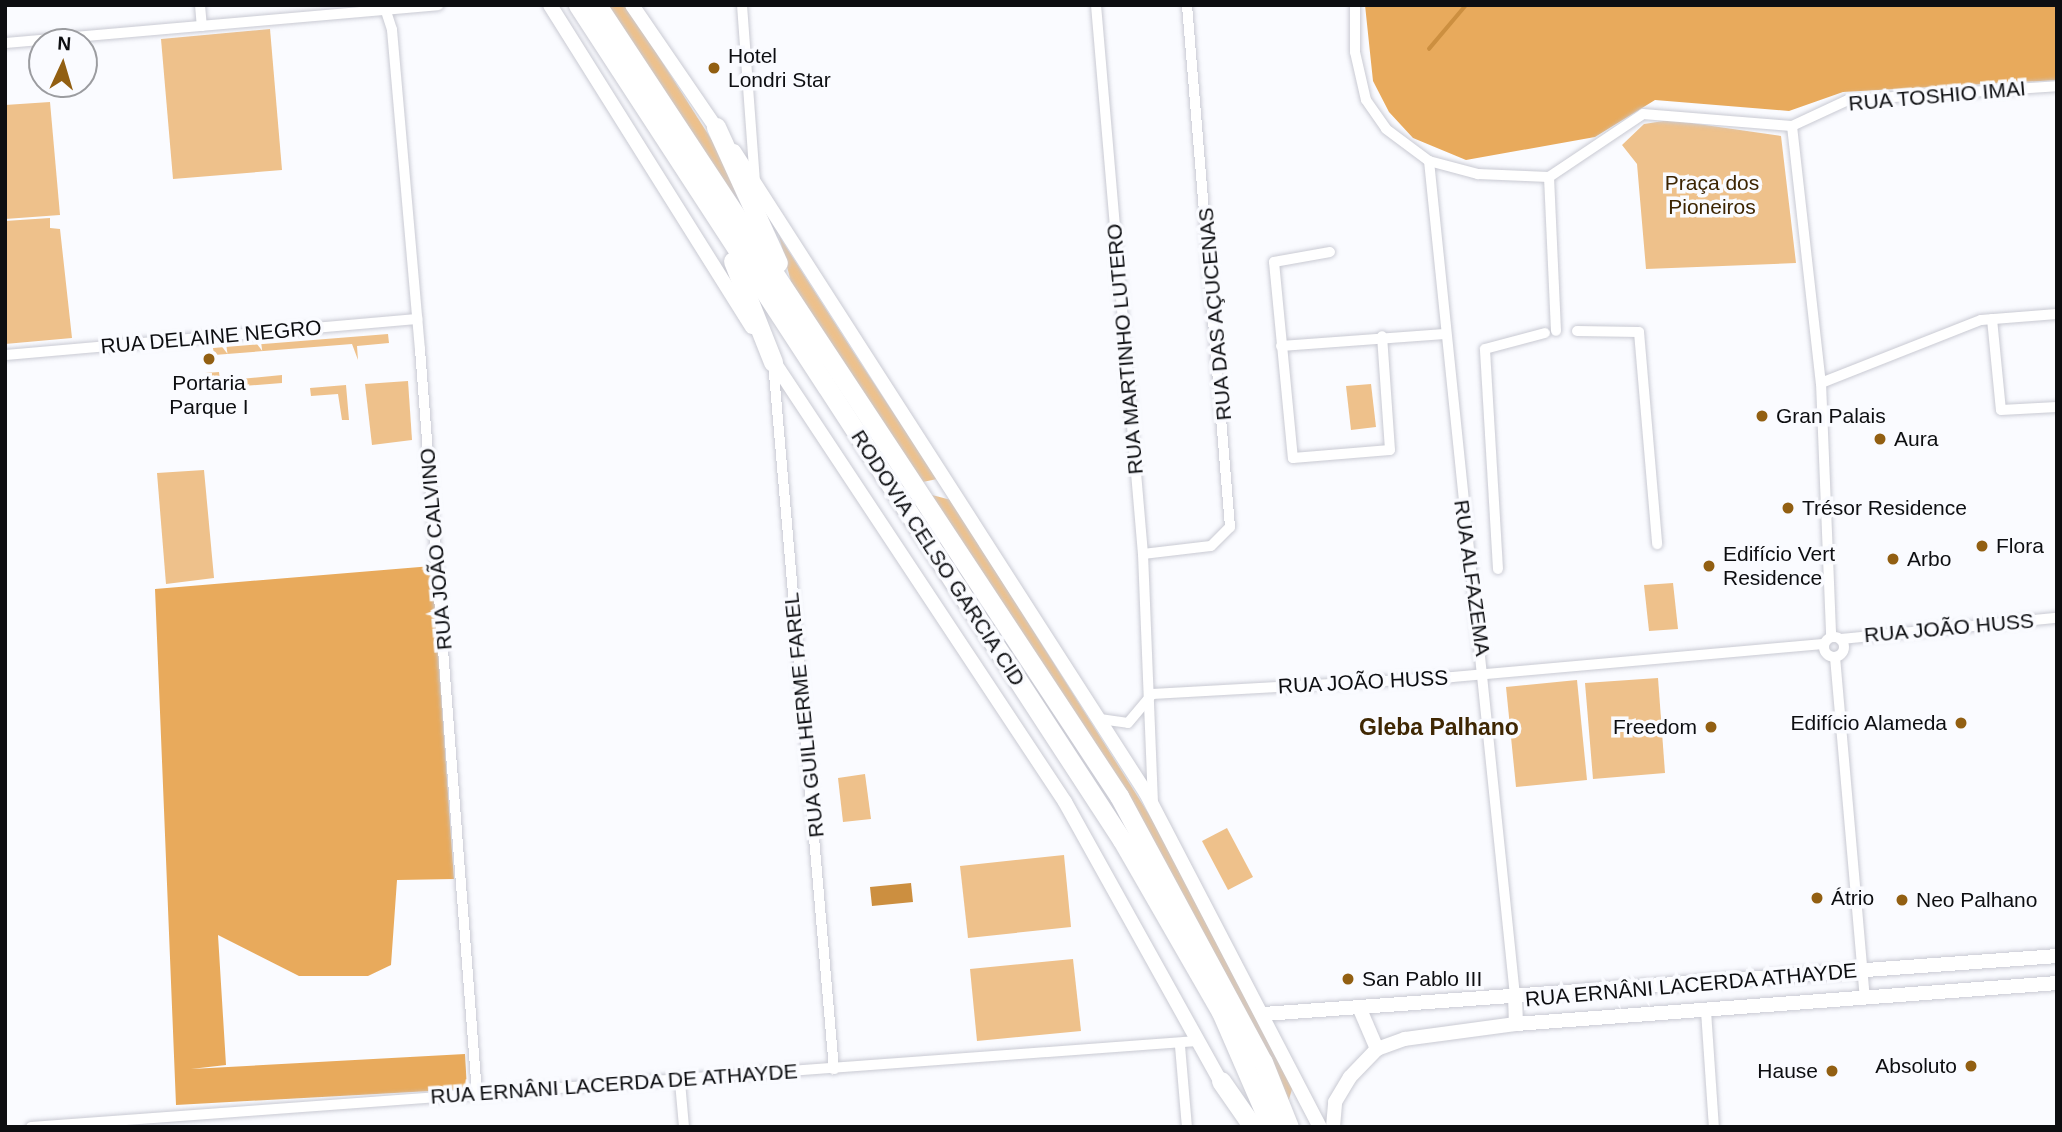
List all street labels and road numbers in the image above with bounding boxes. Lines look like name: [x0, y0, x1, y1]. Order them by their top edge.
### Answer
street label: RUA TOSHIO IMAI: [1847, 76, 2027, 116]
street label: RUA DAS AÇUCENAS: [1193, 205, 1237, 423]
street label: RUA MARTINHO LUTERO: [1101, 222, 1149, 476]
street label: RUA DELAINE NEGRO: [99, 315, 323, 359]
street label: RODOVIA CELSO GARCIA CID: [845, 424, 1031, 692]
street label: RUA JOÃO CALVINO: [415, 446, 457, 652]
street label: RUA ALFAZEMA: [1448, 497, 1496, 659]
street label: RUA GUILHERME FAREL: [779, 591, 829, 839]
street label: RUA JOÃO HUSS: [1862, 608, 2036, 648]
street label: RUA JOÃO HUSS: [1277, 665, 1449, 699]
street label: RUA ERNÂNI LACERDA ATHAYDE: [1522, 958, 1860, 1012]
street label: RUA ERNÂNI LACERDA DE ATHAYDE: [428, 1058, 800, 1110]

